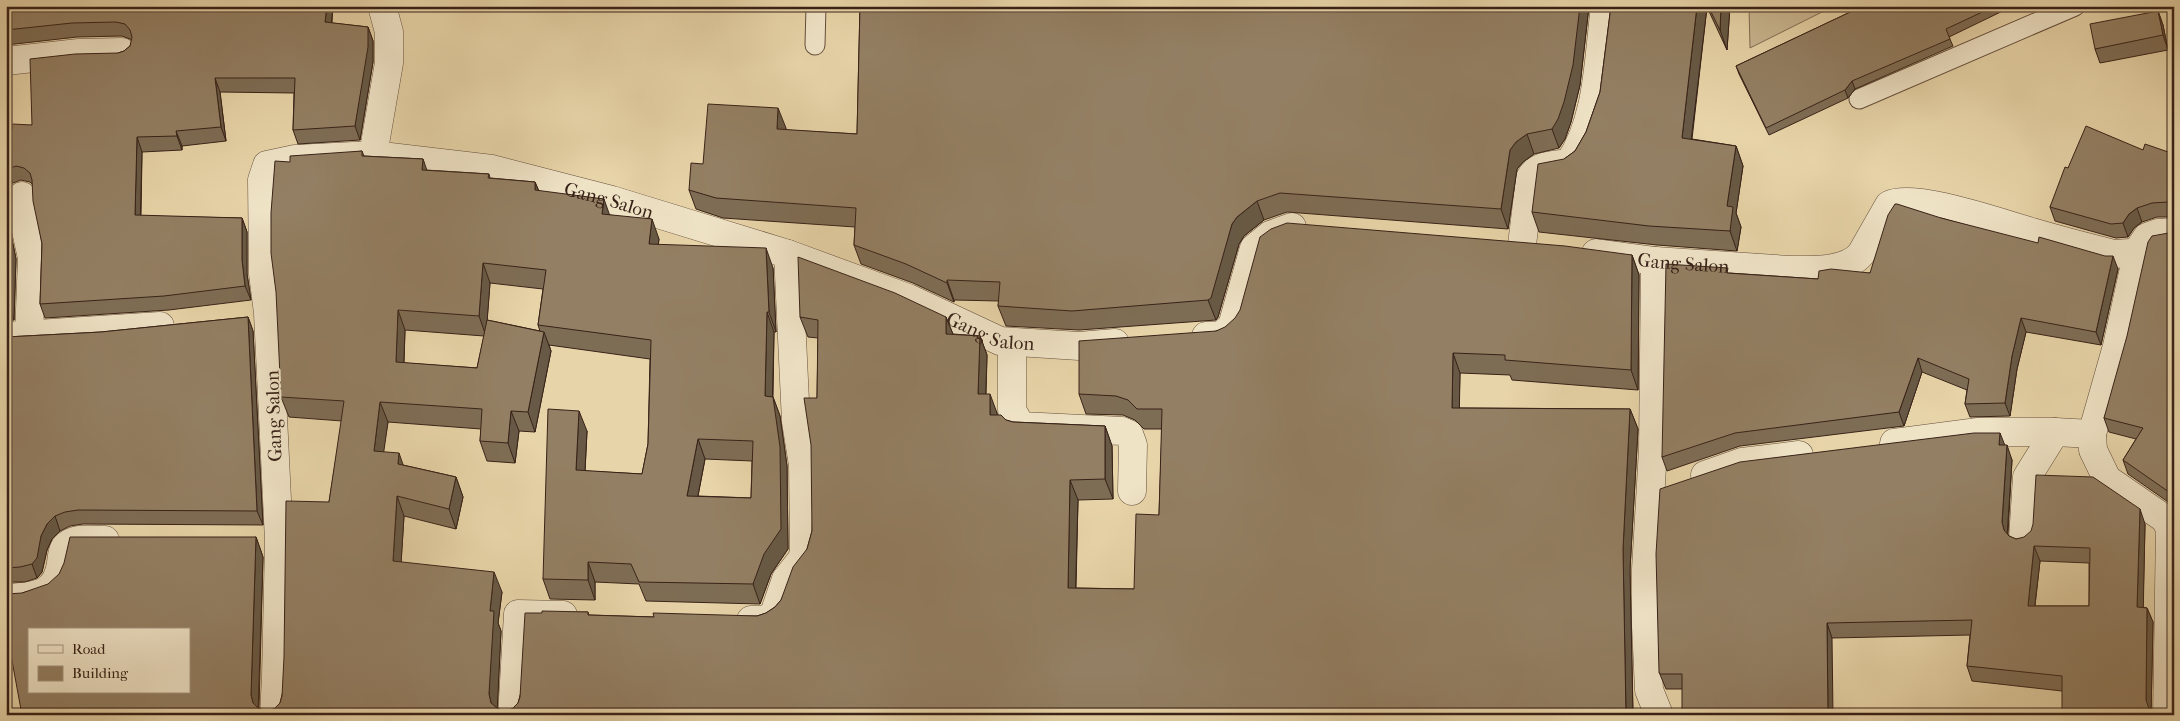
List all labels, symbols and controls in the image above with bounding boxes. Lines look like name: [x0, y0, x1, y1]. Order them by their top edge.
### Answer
street label: Gang Salon: [562, 178, 656, 224]
street label: Gang Salon: [1636, 249, 1730, 278]
street label: Gang Salon: [943, 308, 1035, 355]
street label: Gang Salon: [261, 370, 287, 462]
legend: [28, 628, 190, 694]
text: Road: [72, 640, 106, 658]
text: Building: [72, 664, 129, 682]

